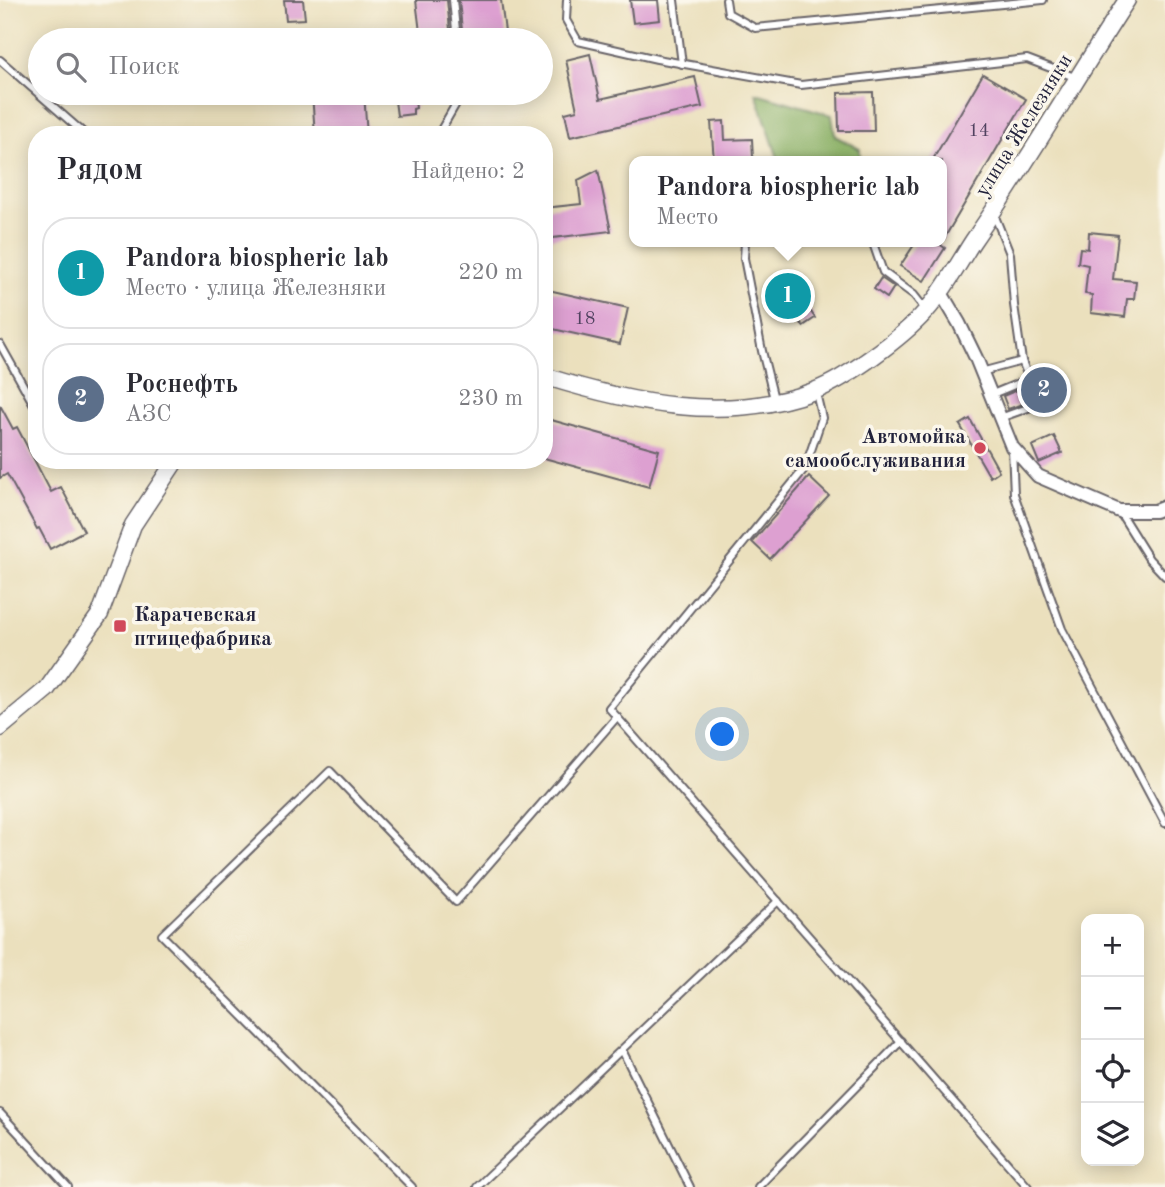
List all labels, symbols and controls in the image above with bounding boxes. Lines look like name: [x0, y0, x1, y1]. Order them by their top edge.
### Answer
search box: [28, 28, 553, 105]
icon: search: [52, 48, 90, 86]
street label: улица Железняки: [972, 51, 1077, 201]
text: Поиск: [108, 54, 180, 80]
house number: 14: [969, 122, 989, 140]
text: Рядом: [56, 156, 143, 186]
popup: [629, 156, 947, 247]
text: Найдено: 2: [411, 160, 525, 183]
text: Pandora biospheric lab: [656, 175, 920, 201]
text: Место: [656, 206, 718, 229]
text: Pandora biospheric lab: [125, 246, 389, 272]
text: 1: [74, 261, 88, 284]
text: 220 m: [458, 261, 523, 284]
pin: 1: [765, 270, 811, 322]
text: Место · улица Железняки: [125, 277, 386, 300]
house number: 18: [575, 310, 595, 328]
pin: 2: [1021, 364, 1067, 416]
text: Роснефть: [125, 372, 238, 398]
text: 2: [74, 387, 88, 410]
text: 230 m: [458, 387, 523, 410]
text: АЗС: [125, 403, 172, 426]
place label: Автомойка самообслуживания: [785, 427, 966, 472]
marker: Автомойка самообслуживания: [972, 440, 988, 456]
place label: Карачевская птицефабрика: [134, 605, 272, 650]
marker: Карачевская птицефабрика: [112, 618, 128, 634]
your location: [705, 717, 739, 751]
map controls: [1081, 914, 1144, 1166]
button: +: [1081, 914, 1144, 977]
button: −: [1081, 977, 1144, 1040]
button: locate: [1081, 1040, 1144, 1103]
button: layers: [1081, 1103, 1144, 1166]

